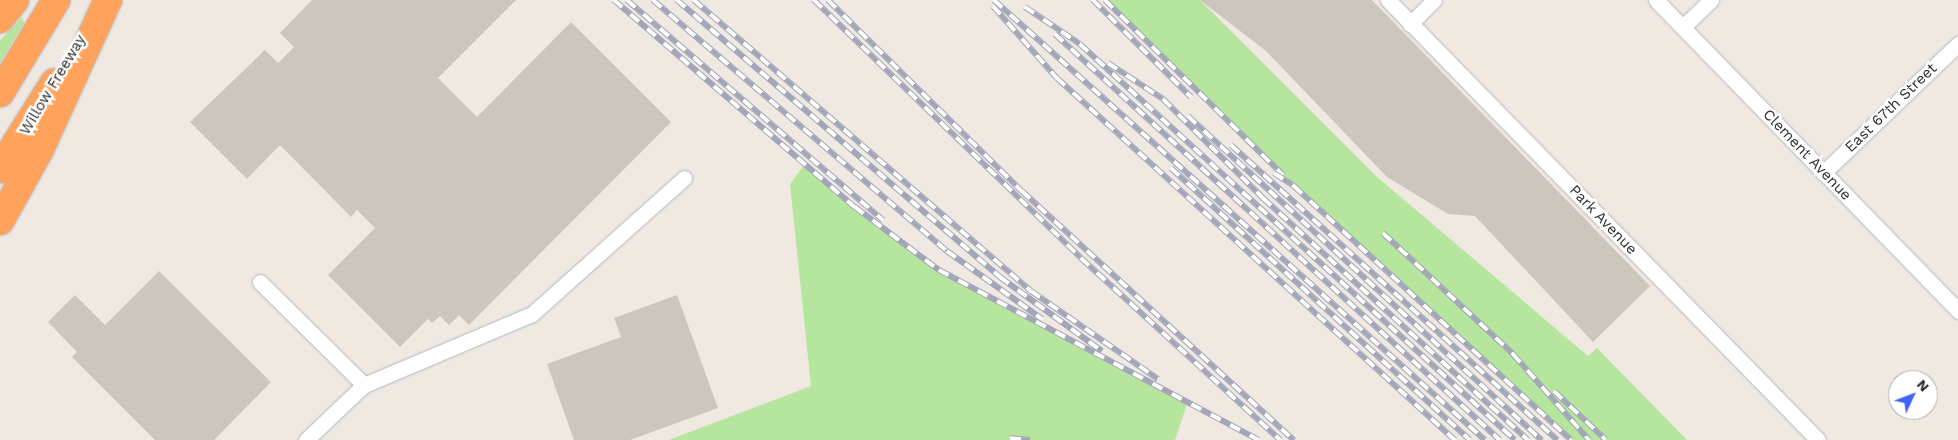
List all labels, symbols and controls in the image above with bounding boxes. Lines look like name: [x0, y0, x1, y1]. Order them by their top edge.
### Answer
street label: Willow Freeway: [16, 32, 90, 138]
street label: East 67th Street: [1841, 60, 1941, 156]
street label: Clement Avenue: [1759, 106, 1855, 204]
street label: Park Avenue: [1565, 181, 1641, 259]
north arrow: [1888, 370, 1938, 420]
text: N: [1914, 376, 1933, 395]

